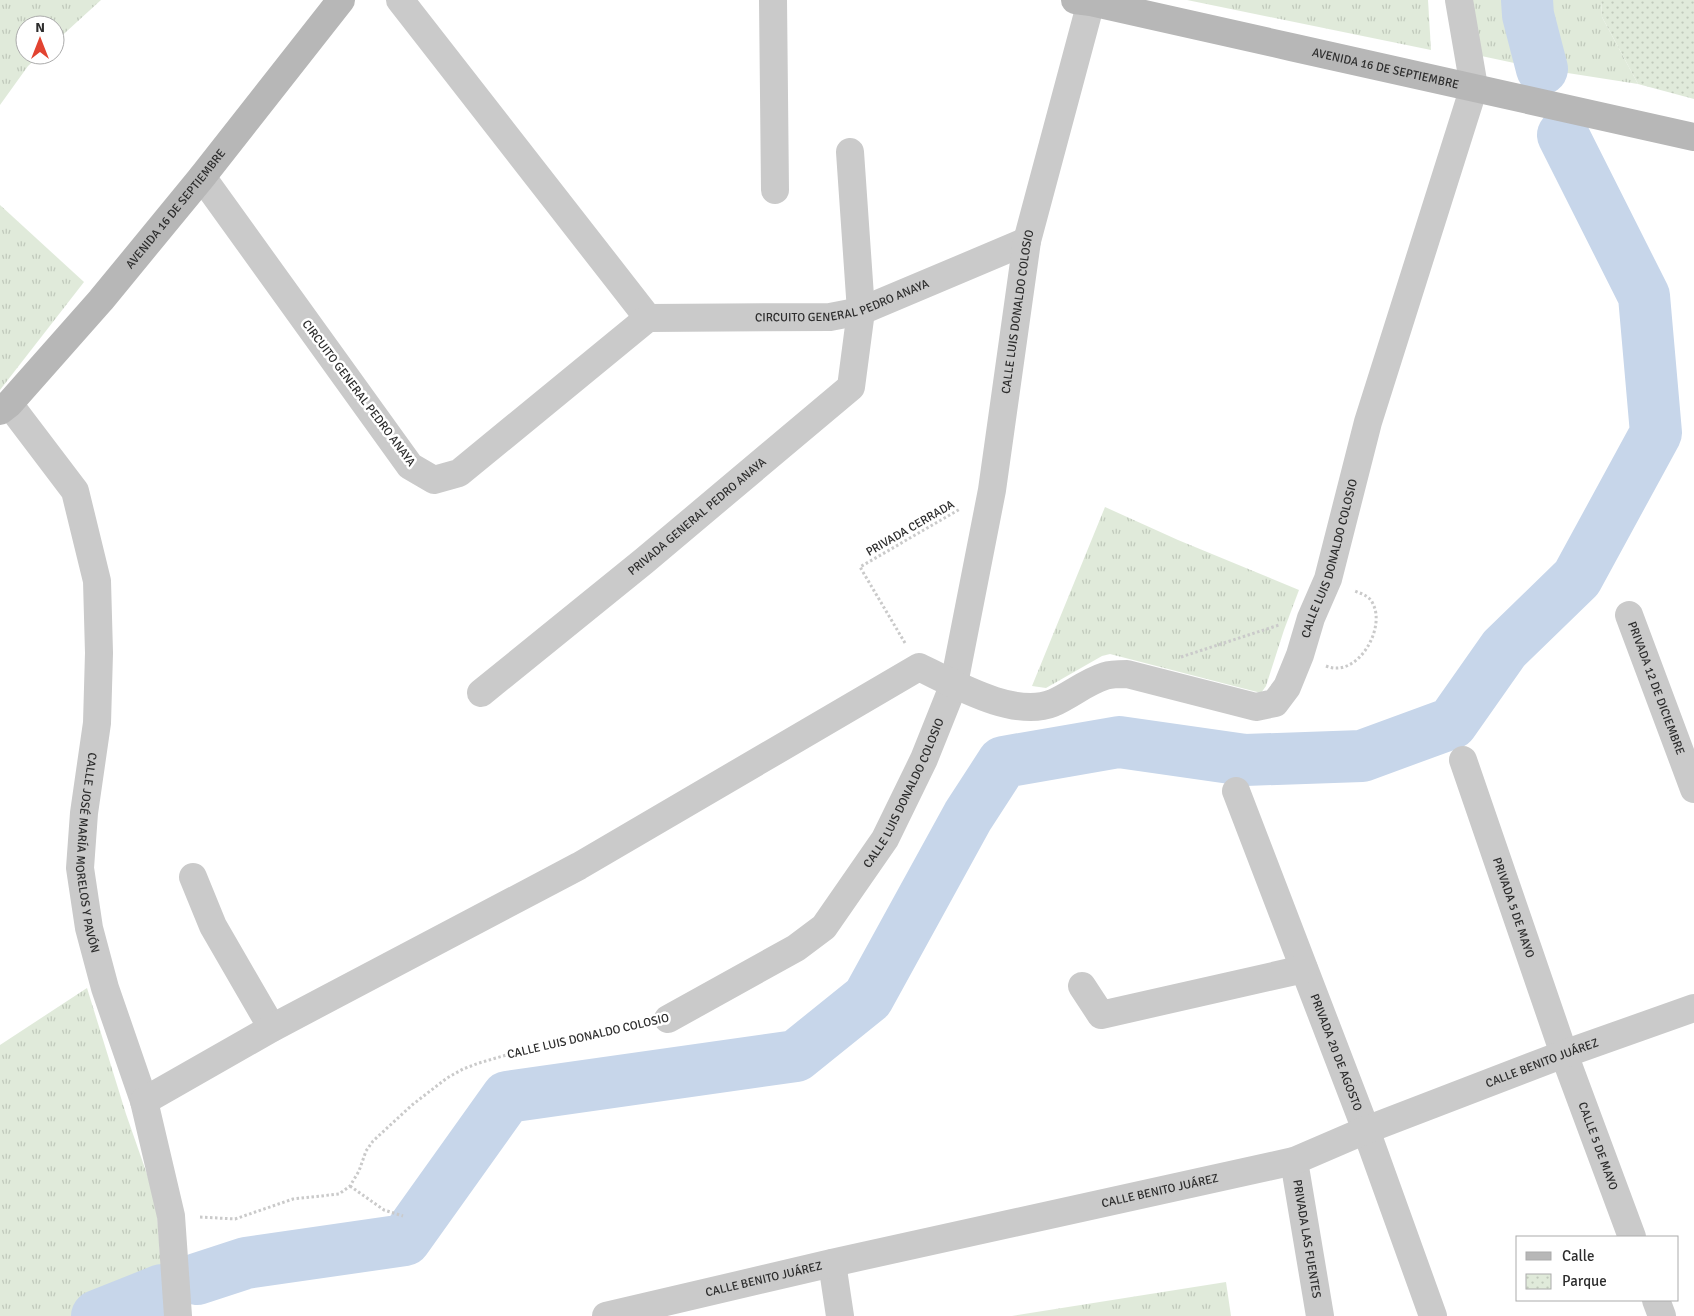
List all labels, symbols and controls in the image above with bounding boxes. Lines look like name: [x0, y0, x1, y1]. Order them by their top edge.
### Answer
north arrow: [15, 15, 65, 65]
text: N: [35, 19, 45, 36]
street label: AVENIDA 16 DE SEPTIEMBRE: [1311, 45, 1460, 93]
street label: AVENIDA 16 DE SEPTIEMBRE: [123, 146, 229, 272]
street label: CALLE LUIS DONALDO COLOSIO: [999, 228, 1038, 395]
street label: CIRCUITO GENERAL PEDRO ANAYA: [755, 276, 932, 325]
street label: CIRCUITO GENERAL PEDRO ANAYA: [299, 317, 419, 470]
street label: PRIVADA GENERAL PEDRO ANAYA: [625, 454, 770, 579]
street label: CALLE LUIS DONALDO COLOSIO: [1298, 477, 1361, 640]
street label: PRIVADA CERRADA: [863, 497, 958, 560]
street label: PRIVADA 12 DE DICIEMBRE: [1624, 619, 1688, 757]
street label: CALLE LUIS DONALDO COLOSIO: [860, 716, 948, 871]
street label: CALLE JOSÉ MARÍA MORELOS Y PAVÓN: [72, 751, 102, 955]
street label: PRIVADA 5 DE MAYO: [1489, 855, 1537, 960]
street label: PRIVADA 20 DE AGOSTO: [1307, 992, 1365, 1113]
street label: CALLE LUIS DONALDO COLOSIO: [506, 1011, 671, 1062]
street label: CALLE BENITO JUÁREZ: [1484, 1035, 1601, 1091]
street label: CALLE 5 DE MAYO: [1575, 1100, 1621, 1192]
street label: CALLE BENITO JUÁREZ: [1100, 1171, 1220, 1211]
street label: PRIVADA LAS FUENTES: [1289, 1178, 1324, 1300]
legend: [1516, 1236, 1679, 1301]
text: Calle: [1562, 1247, 1595, 1265]
street label: CALLE BENITO JUÁREZ: [704, 1258, 824, 1300]
text: Parque: [1562, 1272, 1607, 1290]

